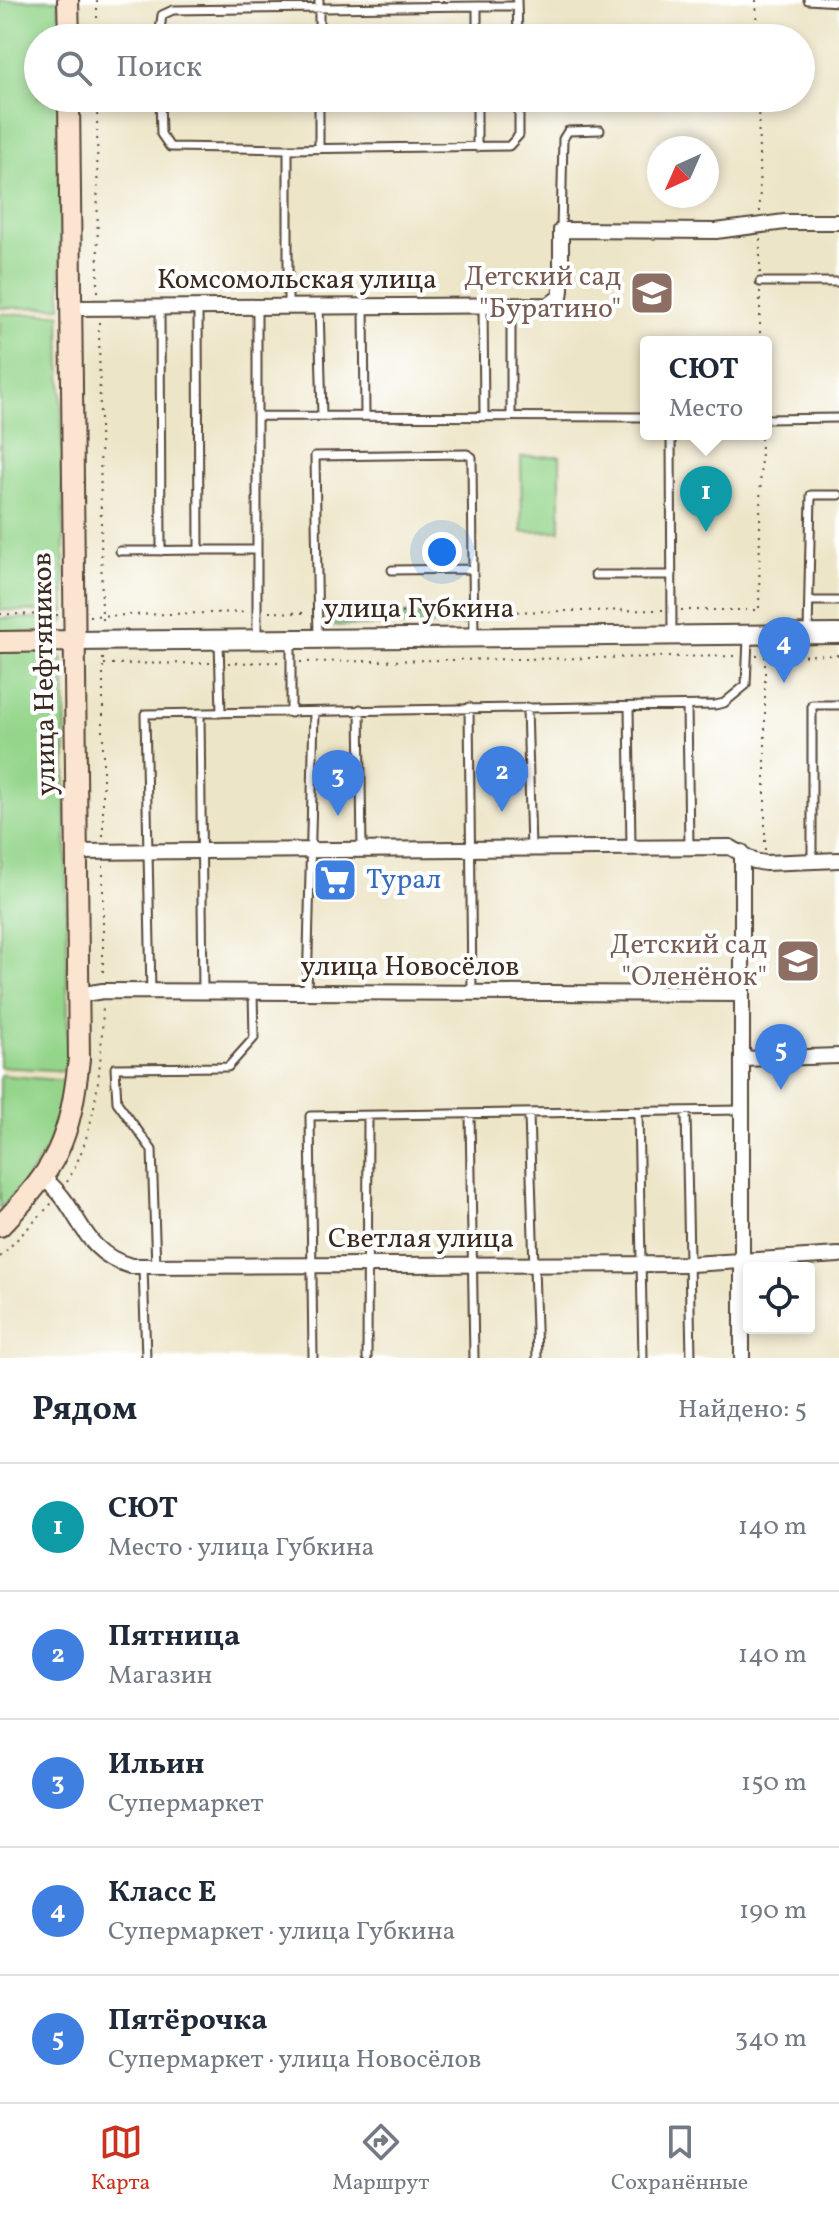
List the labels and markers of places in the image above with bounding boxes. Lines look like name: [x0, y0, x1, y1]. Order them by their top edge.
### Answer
place label: Детский сад "Буратино": [464, 258, 621, 329]
school or university icon: Детский сад "Буратино": [628, 269, 676, 317]
pin: 1: [680, 466, 732, 532]
pin: 4: [758, 617, 810, 683]
pin: 2: [476, 746, 528, 812]
pin: 3: [312, 750, 364, 816]
supermarket icon: Турал: [311, 856, 359, 904]
place label: Турал: [366, 861, 441, 900]
place label: Детский сад "Оленёнок": [610, 926, 767, 997]
school or university icon: Детский сад "Оленёнок": [774, 937, 822, 985]
pin: 5: [755, 1024, 807, 1090]

